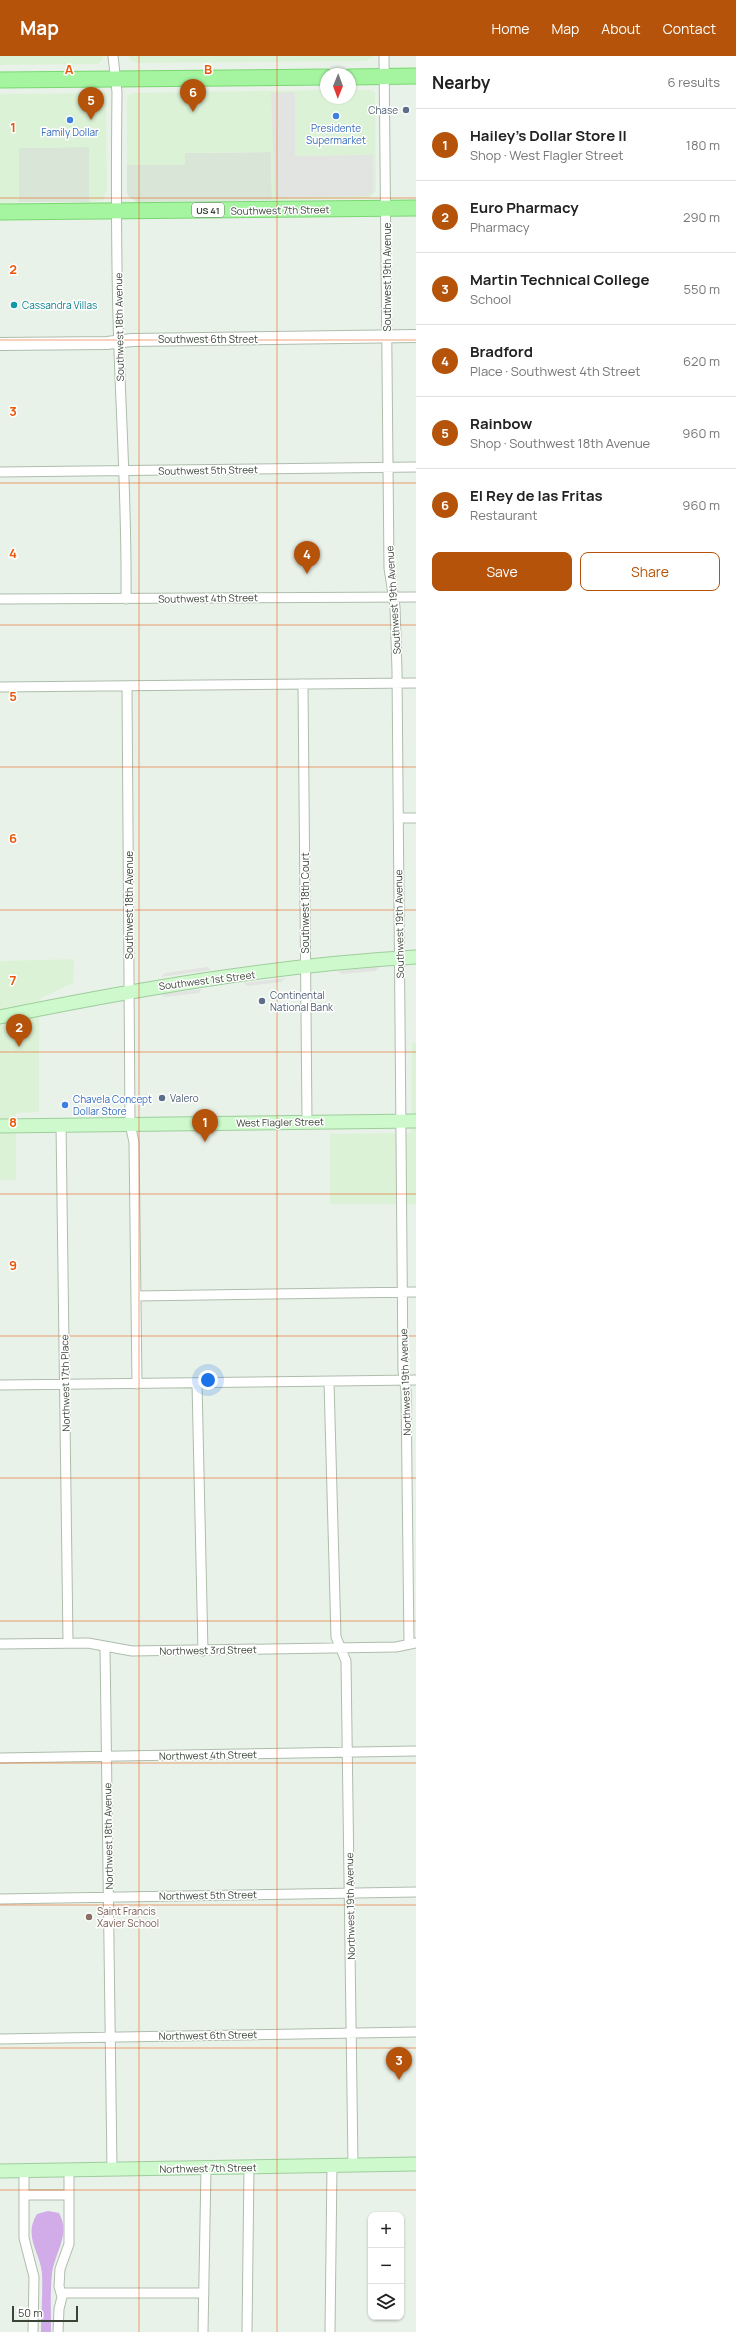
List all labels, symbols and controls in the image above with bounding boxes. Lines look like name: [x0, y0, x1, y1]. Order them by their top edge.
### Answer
text: Map: [20, 15, 59, 41]
text: Home: [492, 19, 529, 38]
text: Map: [551, 19, 579, 38]
text: About: [601, 19, 641, 38]
text: Contact: [663, 19, 716, 38]
text: A: [65, 60, 74, 78]
text: B: [204, 60, 212, 78]
north arrow: [320, 68, 356, 104]
text: Nearby: [432, 71, 490, 94]
text: 6 results: [668, 73, 720, 91]
pin: 6: [180, 79, 206, 112]
pin: 5: [78, 87, 104, 120]
place label: Chase: [368, 103, 398, 117]
marker: Chase: [401, 105, 411, 115]
marker: Presidente Supermarket: [331, 111, 341, 121]
marker: Family Dollar: [65, 115, 75, 125]
text: 1: [10, 118, 16, 136]
place label: Presidente Supermarket: [306, 121, 366, 147]
place label: Family Dollar: [41, 125, 99, 139]
text: Hailey's Dollar Store II: [470, 125, 627, 146]
text: 1: [442, 136, 448, 154]
text: 180 m: [686, 136, 720, 154]
text: Shop · West Flagler Street: [470, 146, 623, 164]
text: Euro Pharmacy: [470, 197, 579, 218]
street label: Southwest 7th Street: [230, 202, 330, 218]
road number: US 41: [192, 203, 224, 217]
text: 2: [441, 208, 449, 226]
text: 290 m: [683, 208, 720, 226]
text: Pharmacy: [470, 218, 530, 236]
street label: Southwest 19th Avenue: [380, 222, 394, 331]
text: 2: [9, 260, 17, 278]
text: Martin Technical College: [470, 269, 649, 290]
street label: Southwest 18th Avenue: [111, 273, 127, 381]
text: 3: [441, 280, 449, 298]
text: 550 m: [683, 280, 720, 298]
text: School: [470, 290, 511, 308]
place label: Cassandra Villas: [22, 298, 97, 312]
marker: Cassandra Villas: [9, 300, 19, 310]
street label: Southwest 6th Street: [158, 332, 258, 346]
text: Bradford: [470, 341, 533, 362]
text: 4: [441, 352, 449, 370]
text: 620 m: [683, 352, 720, 370]
text: Place · Southwest 4th Street: [470, 362, 641, 380]
text: 3: [9, 402, 17, 420]
text: Rainbow: [470, 413, 532, 434]
text: 5: [441, 424, 449, 442]
text: 960 m: [682, 424, 720, 442]
text: Shop · Southwest 18th Avenue: [470, 434, 650, 452]
street label: Southwest 5th Street: [158, 462, 258, 478]
text: El Rey de las Fritas: [470, 485, 603, 506]
text: 6: [441, 496, 449, 514]
text: 960 m: [682, 496, 720, 514]
text: Restaurant: [470, 506, 537, 524]
pin: 4: [294, 541, 320, 574]
text: 4: [9, 544, 17, 562]
street label: Southwest 19th Avenue: [382, 545, 404, 655]
button: Save: [432, 552, 572, 591]
button: Share: [580, 552, 720, 591]
street label: Southwest 4th Street: [158, 590, 258, 606]
text: 5: [9, 687, 17, 705]
text: 6: [9, 829, 17, 847]
street label: Southwest 18th Avenue: [122, 851, 136, 959]
street label: Southwest 18th Court: [298, 853, 312, 953]
street label: Southwest 19th Avenue: [391, 869, 407, 979]
street label: Southwest 1st Street: [158, 967, 256, 993]
text: 7: [10, 971, 17, 989]
place label: Continental National Bank: [270, 988, 334, 1014]
marker: Continental National Bank: [257, 996, 267, 1006]
pin: 2: [6, 1014, 32, 1047]
place label: Valero: [170, 1091, 199, 1105]
place label: Chavela Concept Dollar Store: [73, 1092, 152, 1118]
marker: Valero: [157, 1093, 167, 1103]
marker: Chavela Concept Dollar Store: [60, 1100, 70, 1110]
pin: 1: [192, 1109, 218, 1142]
text: 8: [9, 1113, 17, 1131]
street label: West Flagler Street: [236, 1114, 324, 1130]
text: 9: [9, 1256, 17, 1274]
street label: Northwest 19th Avenue: [396, 1328, 414, 1436]
street label: Northwest 17th Place: [57, 1334, 73, 1432]
your location: [198, 1370, 218, 1390]
street label: Northwest 3rd Street: [159, 1642, 257, 1658]
street label: Northwest 4th Street: [159, 1747, 257, 1763]
street label: Northwest 18th Avenue: [100, 1782, 116, 1890]
street label: Northwest 19th Avenue: [342, 1852, 358, 1960]
street label: Northwest 5th Street: [159, 1887, 257, 1903]
place label: Saint Francis Xavier School: [97, 1904, 159, 1930]
marker: Saint Francis Xavier School: [84, 1912, 94, 1922]
street label: Northwest 6th Street: [159, 2027, 257, 2043]
pin: 3: [386, 2047, 412, 2080]
street label: Northwest 7th Street: [159, 2160, 257, 2176]
map controls: [368, 2212, 404, 2320]
button: +: [368, 2212, 404, 2248]
button: −: [368, 2248, 404, 2284]
button: layers: [368, 2284, 404, 2320]
scale bar: [12, 2304, 78, 2323]
text: 50 m: [18, 2305, 43, 2320]

